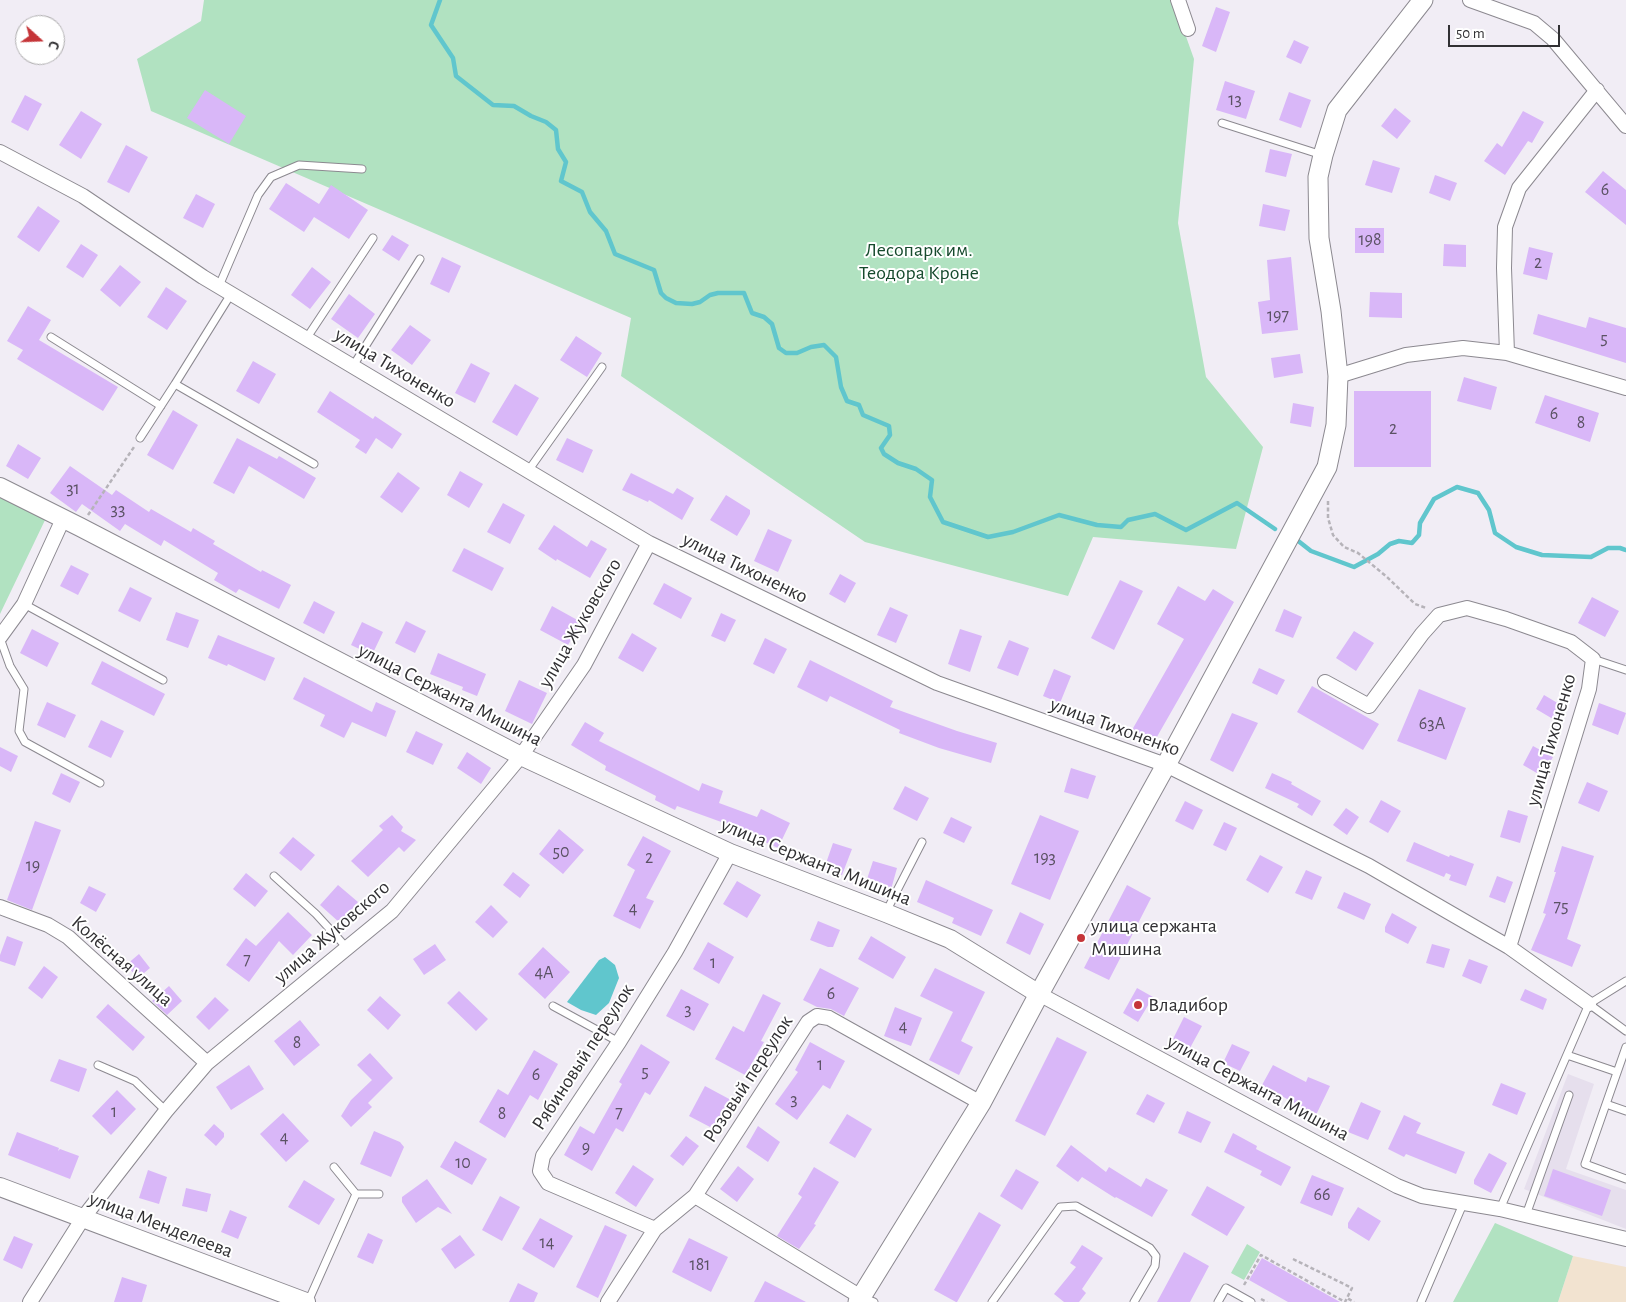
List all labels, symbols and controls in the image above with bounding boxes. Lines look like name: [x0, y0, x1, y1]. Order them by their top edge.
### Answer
north arrow: [15, 15, 65, 65]
scale bar: [1451, 15, 1564, 47]
text: 50 m: [1456, 26, 1485, 41]
text: С: [45, 39, 61, 51]
house number: 13: [1228, 89, 1242, 111]
house number: 6: [1601, 179, 1609, 201]
house number: 198: [1358, 229, 1382, 251]
park label: Лесопарк им. Теодора Кроне: [859, 238, 979, 285]
house number: 2: [1534, 252, 1542, 274]
house number: 197: [1267, 305, 1289, 327]
street label: улица Тихоненко: [330, 323, 460, 413]
house number: 5: [1600, 328, 1608, 350]
house number: 6: [1550, 403, 1558, 425]
house number: 8: [1577, 412, 1585, 434]
house number: 2: [1389, 418, 1397, 440]
house number: 31: [66, 478, 80, 500]
house number: 33: [111, 499, 125, 521]
street label: улица Тихоненко: [678, 527, 812, 609]
street label: улица Жуковского: [533, 554, 627, 692]
street label: улица Сержанта Мишина: [354, 638, 546, 752]
street label: улица Тихоненко: [1521, 671, 1581, 809]
street label: улица Тихоненко: [1047, 692, 1183, 762]
house number: 63А: [1419, 713, 1445, 735]
street label: улица Сержанта Мишина: [717, 813, 915, 911]
house number: 50: [552, 841, 570, 863]
house number: 2: [645, 847, 653, 869]
house number: 193: [1034, 847, 1056, 869]
house number: 19: [26, 855, 40, 877]
street label: улица Жуковского: [269, 875, 395, 989]
house number: 75: [1553, 896, 1569, 918]
house number: 4: [629, 898, 637, 920]
street label: Колёсная улица: [66, 910, 178, 1012]
place label: улица cержанта Мишина: [1091, 914, 1217, 961]
marker: улица cержанта Мишина: [1075, 932, 1087, 944]
house number: 7: [243, 949, 251, 971]
house number: 1: [710, 952, 716, 974]
house number: 4А: [534, 962, 554, 984]
street label: Рябиновый переулок: [527, 979, 639, 1135]
house number: 6: [827, 983, 835, 1005]
place label: Владибор: [1148, 993, 1228, 1017]
house number: 3: [684, 999, 692, 1021]
marker: Владибор: [1132, 999, 1144, 1011]
street label: Розовый переулок: [698, 1011, 798, 1147]
house number: 4: [899, 1016, 907, 1038]
street label: улица Сержанта Мишина: [1163, 1030, 1353, 1146]
house number: 8: [293, 1032, 301, 1054]
house number: 1: [817, 1054, 823, 1076]
house number: 5: [641, 1061, 649, 1083]
house number: 6: [532, 1064, 540, 1086]
house number: 3: [790, 1089, 798, 1111]
house number: 1: [111, 1101, 117, 1123]
house number: 7: [615, 1102, 623, 1124]
house number: 8: [498, 1103, 506, 1125]
house number: 4: [280, 1127, 288, 1149]
house number: 9: [582, 1137, 590, 1159]
house number: 10: [455, 1152, 471, 1174]
house number: 66: [1314, 1184, 1330, 1206]
street label: улица Менделеева: [86, 1187, 236, 1263]
house number: 14: [540, 1232, 554, 1254]
house number: 181: [690, 1254, 710, 1276]

